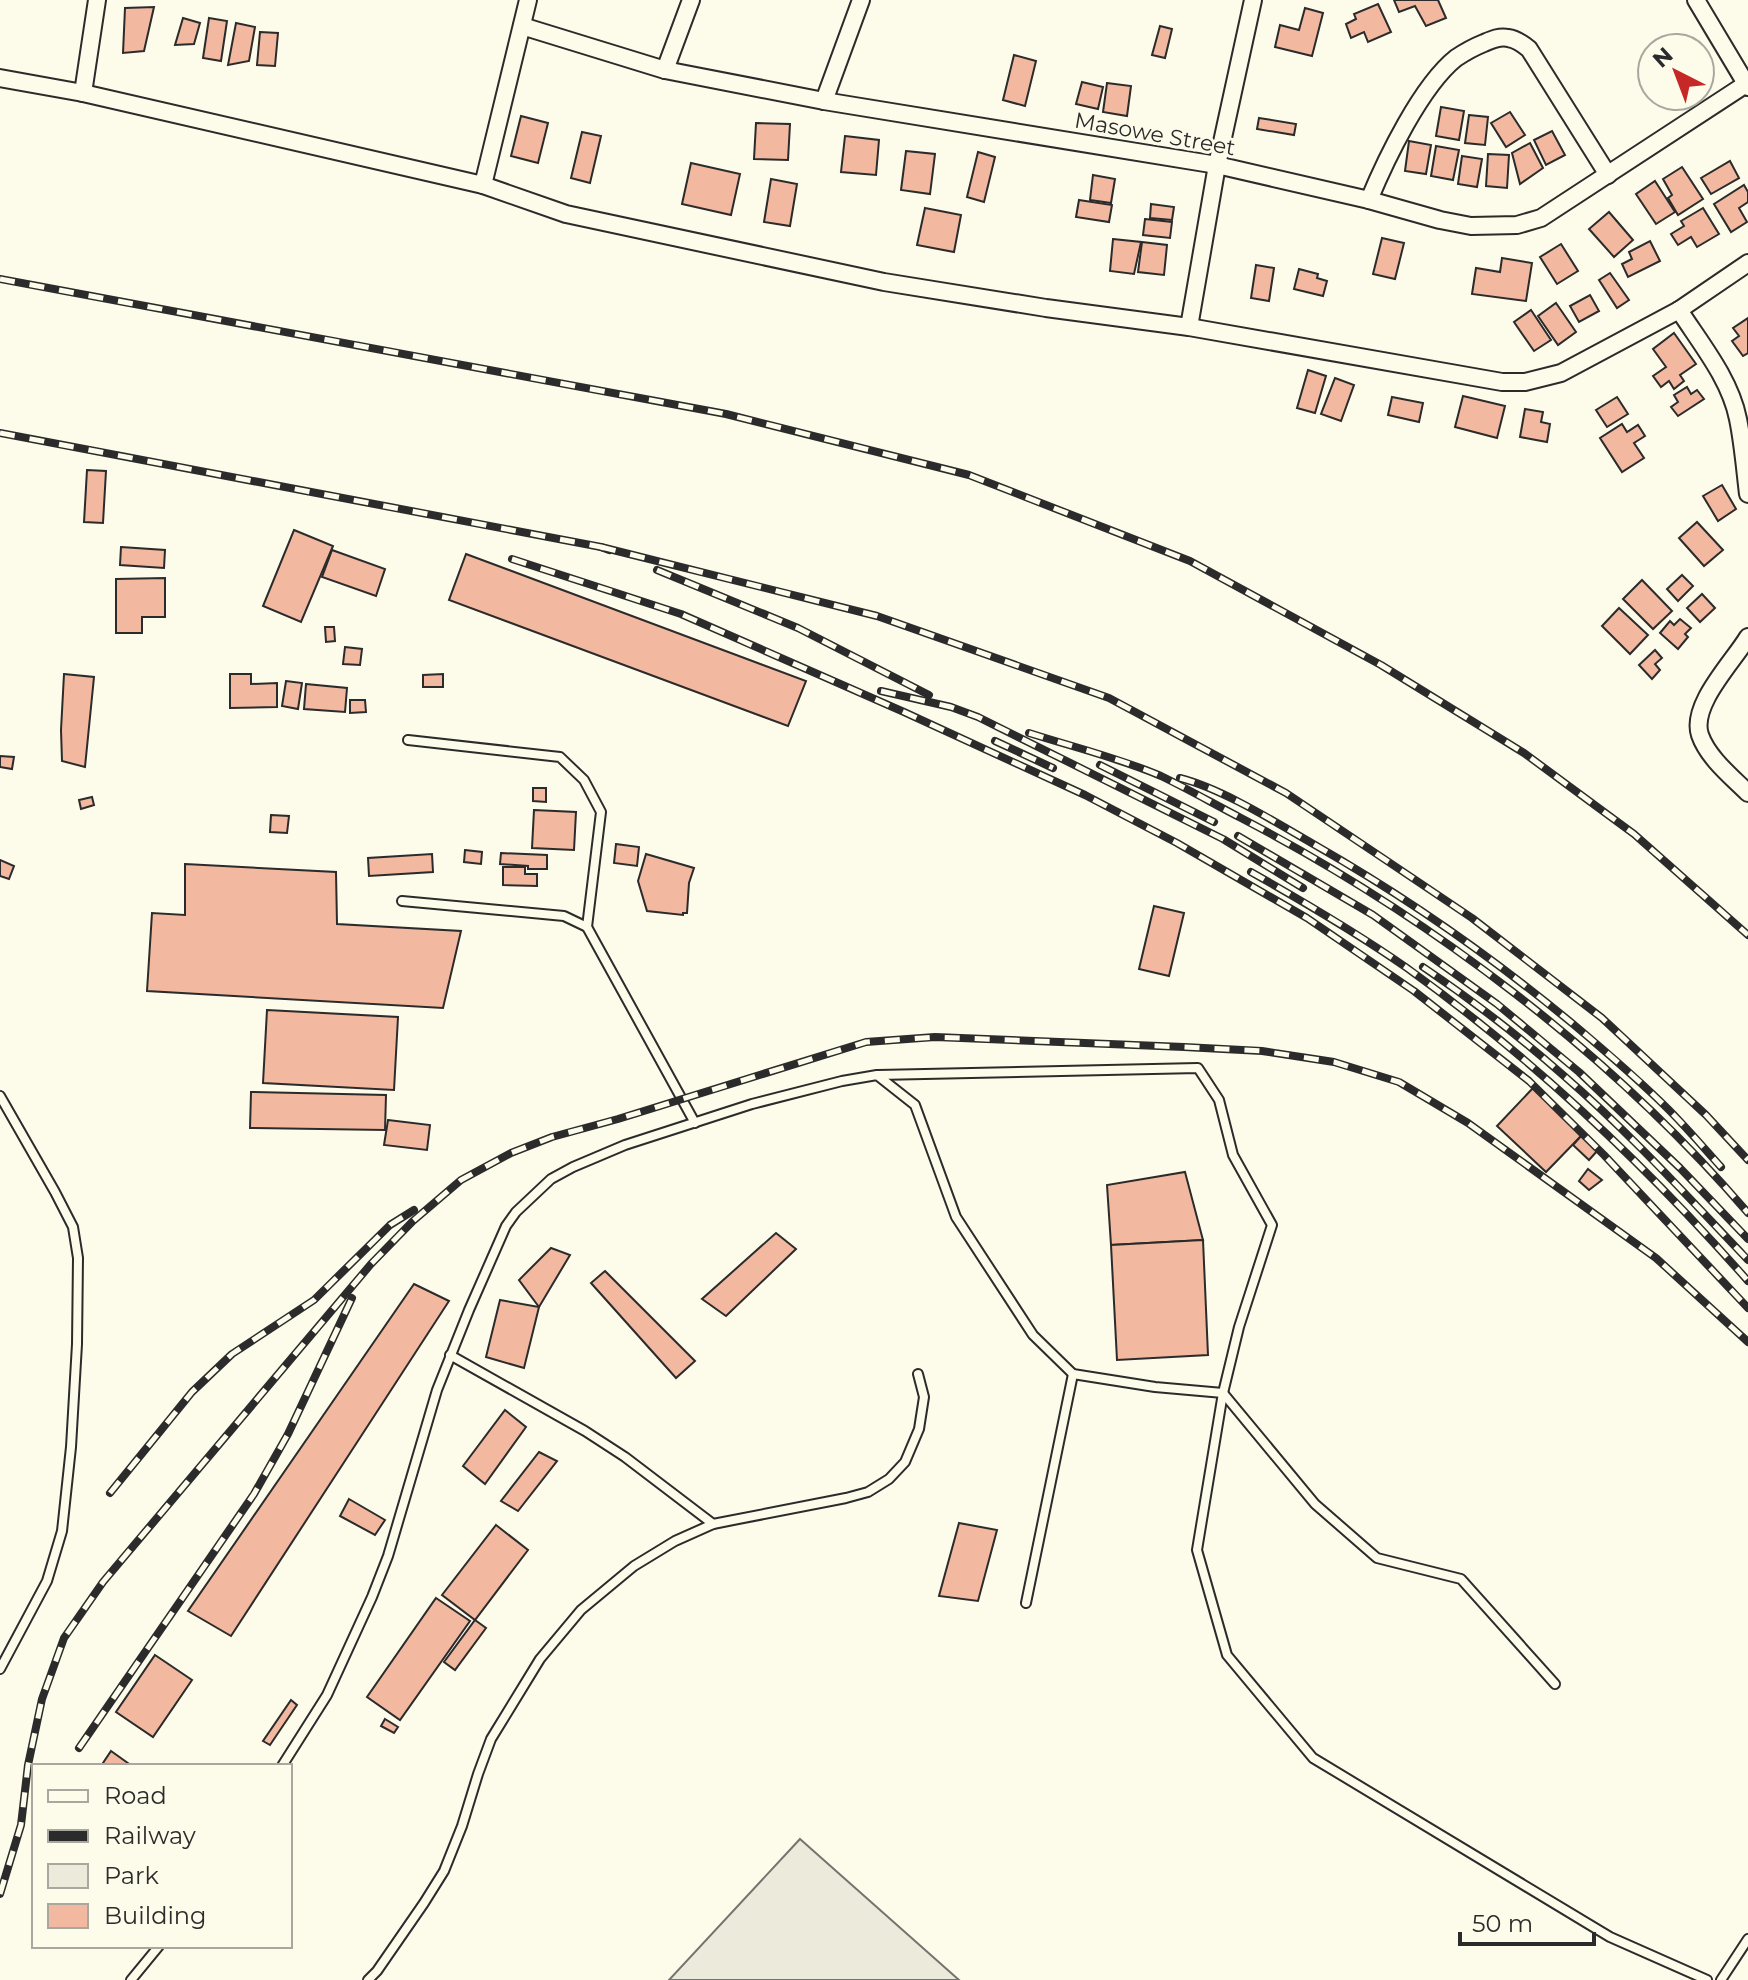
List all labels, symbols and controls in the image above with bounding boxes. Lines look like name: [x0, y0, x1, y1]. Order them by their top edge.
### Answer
north arrow: [1636, 32, 1716, 112]
text: N: [1647, 42, 1679, 73]
street label: Masowe Street: [1073, 107, 1238, 161]
legend: [32, 1764, 292, 1948]
text: Road: [104, 1781, 167, 1810]
text: Railway: [104, 1821, 196, 1850]
text: Park: [104, 1861, 159, 1890]
scale bar: [1460, 1896, 1594, 1946]
text: Building: [104, 1901, 207, 1930]
text: 50 m: [1472, 1909, 1533, 1938]

